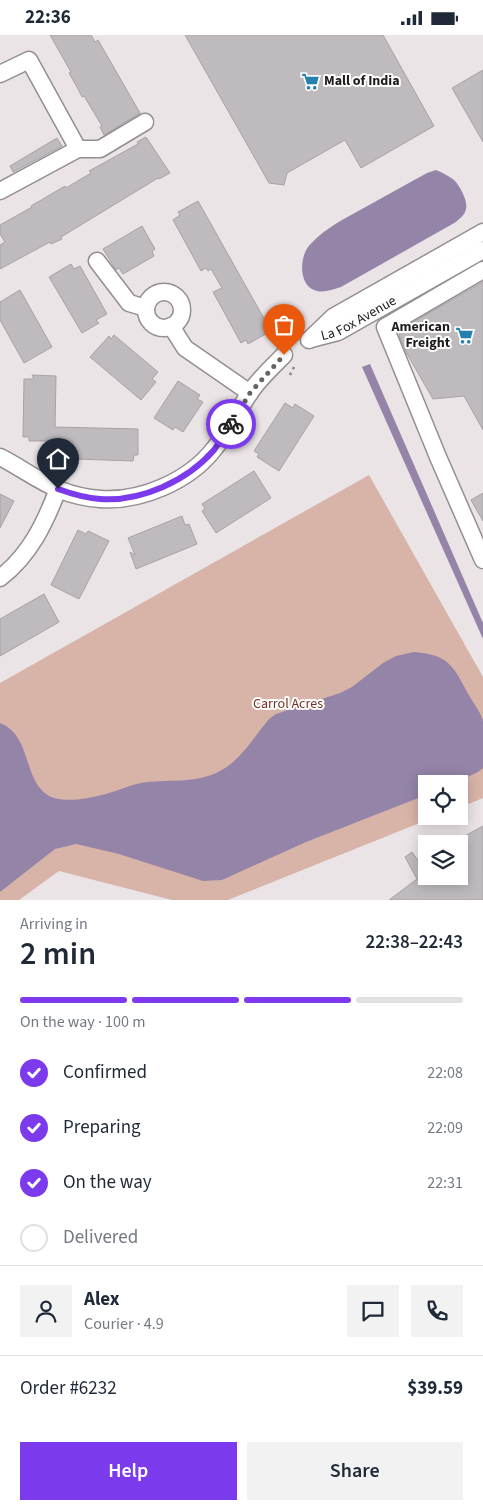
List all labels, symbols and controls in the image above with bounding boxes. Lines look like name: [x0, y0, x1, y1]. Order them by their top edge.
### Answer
text: 22:36: [25, 4, 71, 31]
supermarket icon: Mall of India: [300, 71, 320, 91]
place label: Mall of India: [324, 71, 400, 91]
street label: La Fox Avenue: [319, 291, 400, 346]
pin: [263, 304, 305, 355]
icon: bag: [270, 311, 298, 339]
place label: American Freight: [390, 317, 451, 353]
supermarket icon: American Freight: [454, 325, 474, 345]
courier: [206, 399, 256, 449]
icon: bike: [217, 410, 245, 438]
pin: [37, 438, 79, 489]
icon: home: [44, 445, 72, 473]
park label: Carrol Acres: [253, 694, 323, 714]
map controls: [418, 775, 468, 885]
button: locate: [418, 775, 468, 825]
button: layers: [418, 835, 468, 885]
text: Arriving in: [20, 913, 88, 935]
text: 22:38–22:43: [365, 929, 463, 956]
text: 2 min: [20, 931, 96, 977]
text: On the way · 100 m: [20, 1011, 145, 1033]
icon: check: [20, 1059, 48, 1087]
text: Confirmed: [63, 1059, 147, 1086]
text: 22:08: [427, 1062, 463, 1084]
icon: check: [20, 1114, 48, 1142]
text: Preparing: [63, 1114, 141, 1141]
text: 22:09: [427, 1117, 463, 1139]
icon: check: [20, 1169, 48, 1197]
text: On the way: [63, 1169, 152, 1196]
text: 22:31: [427, 1172, 463, 1194]
text: Delivered: [63, 1224, 138, 1251]
button: person: [20, 1285, 72, 1337]
button: chat: [347, 1285, 399, 1337]
button: phone: [411, 1285, 463, 1337]
text: Alex: [84, 1286, 120, 1313]
text: Courier · 4.9: [84, 1313, 164, 1335]
text: Order #6232: [20, 1375, 117, 1402]
text: $39.59: [407, 1375, 463, 1402]
button: Help: [20, 1442, 237, 1500]
button: Share: [247, 1442, 463, 1500]

